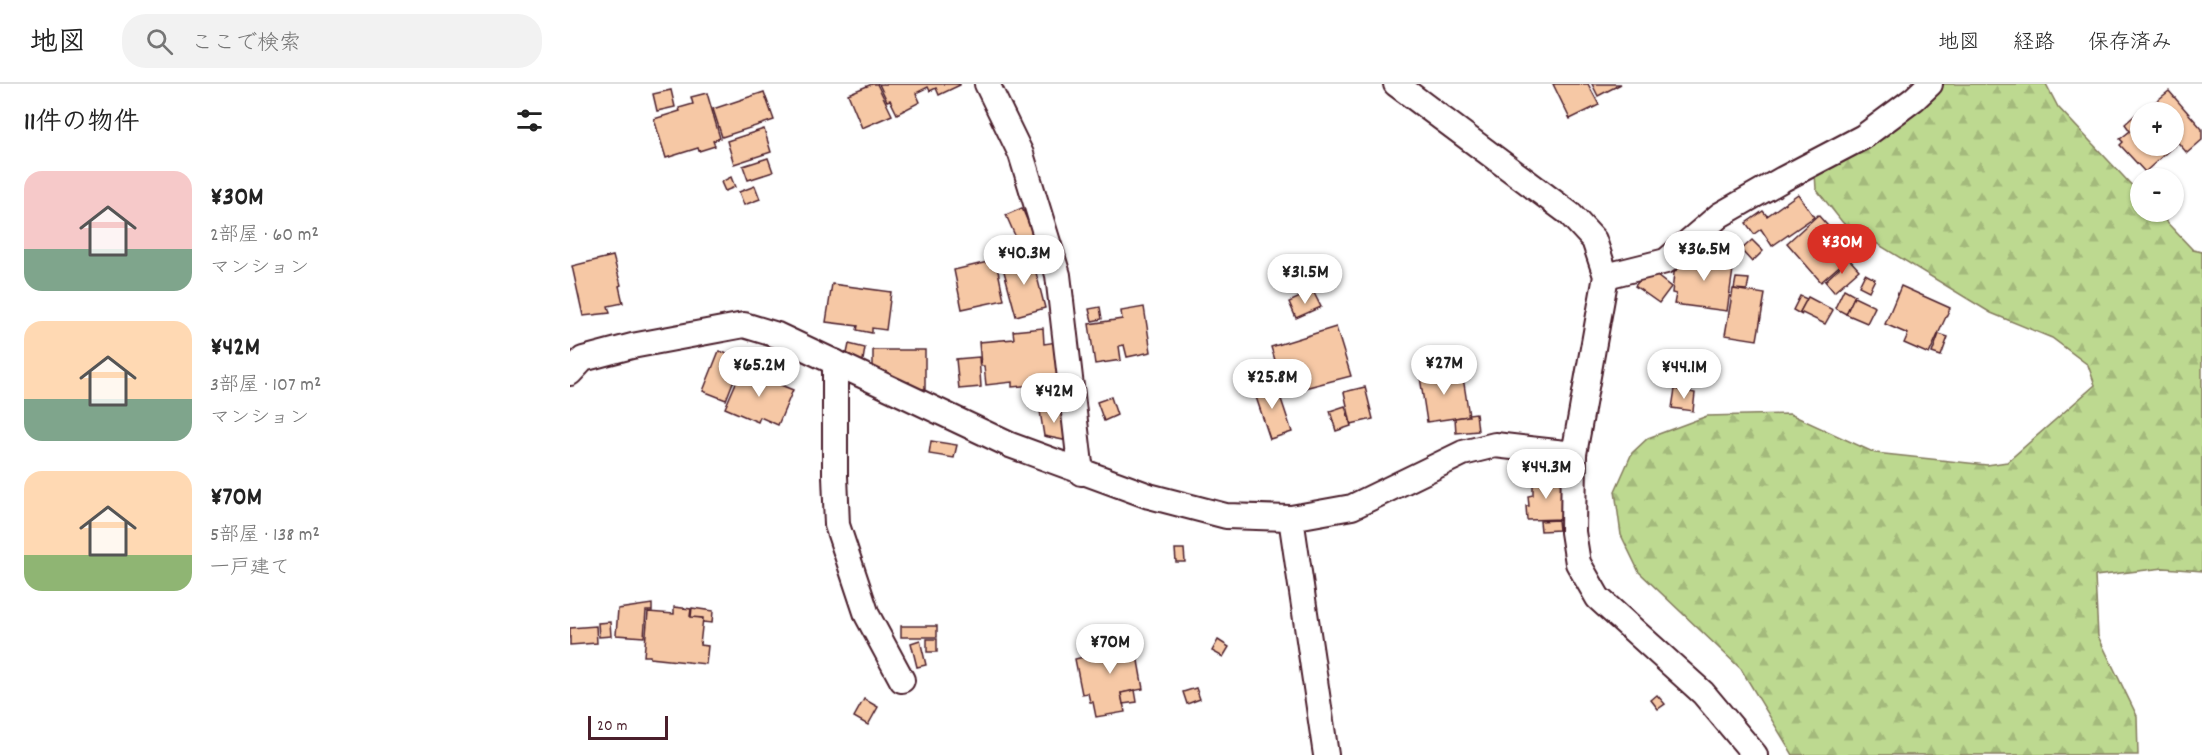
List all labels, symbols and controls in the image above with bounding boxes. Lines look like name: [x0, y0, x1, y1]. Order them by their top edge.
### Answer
search box: [122, 14, 542, 68]
text: 地図: [30, 25, 86, 65]
icon: search: [143, 25, 176, 58]
text: ここで検索: [191, 29, 301, 60]
text: 地図: [1938, 29, 1980, 59]
text: 経路: [2013, 29, 2055, 59]
text: 保存済み: [2088, 29, 2172, 59]
map controls: [2130, 102, 2184, 222]
button: +: [2130, 102, 2184, 156]
icon: filters: [513, 104, 546, 137]
text: 11件の物件: [24, 105, 139, 142]
button: −: [2130, 168, 2184, 222]
text: ¥30M: [210, 180, 264, 217]
icon: home: [72, 195, 144, 267]
text: 2部屋 · 60 m²: [210, 222, 319, 250]
pin: ¥30M: [1806, 224, 1878, 275]
text: ¥30M: [1821, 229, 1863, 257]
pin: ¥36.5M: [1655, 231, 1753, 282]
pin: ¥40.3M: [975, 235, 1073, 286]
text: ¥36.5M: [1678, 236, 1730, 264]
text: ¥40.3M: [998, 240, 1050, 268]
pin: ¥31.5M: [1256, 254, 1354, 305]
text: マンション: [210, 255, 309, 283]
text: ¥31.5M: [1281, 259, 1329, 287]
text: ¥42M: [210, 330, 260, 367]
icon: home: [72, 345, 144, 417]
pin: ¥27M: [1408, 345, 1480, 396]
pin: ¥65.2M: [710, 347, 808, 398]
pin: ¥44.1M: [1635, 349, 1733, 400]
text: ¥27M: [1425, 350, 1463, 378]
text: ¥65.2M: [733, 352, 785, 380]
text: ¥44.1M: [1661, 354, 1707, 382]
pin: ¥25.8M: [1223, 359, 1321, 410]
text: ¥25.8M: [1247, 364, 1297, 392]
text: 3部屋 · 107 m²: [210, 372, 321, 400]
pin: ¥42M: [1018, 373, 1090, 424]
text: ¥42M: [1035, 378, 1073, 406]
text: マンション: [210, 405, 309, 433]
pin: ¥44.3M: [1497, 449, 1595, 500]
text: ¥44.3M: [1521, 454, 1571, 482]
text: ¥70M: [210, 480, 262, 517]
icon: home: [72, 495, 144, 567]
text: 5部屋 · 138 m²: [210, 522, 320, 550]
text: 一戸建て: [210, 555, 290, 583]
pin: ¥70M: [1074, 624, 1146, 675]
text: ¥70M: [1090, 629, 1130, 657]
scale bar: [588, 713, 668, 740]
text: 20 m: [597, 715, 627, 738]

